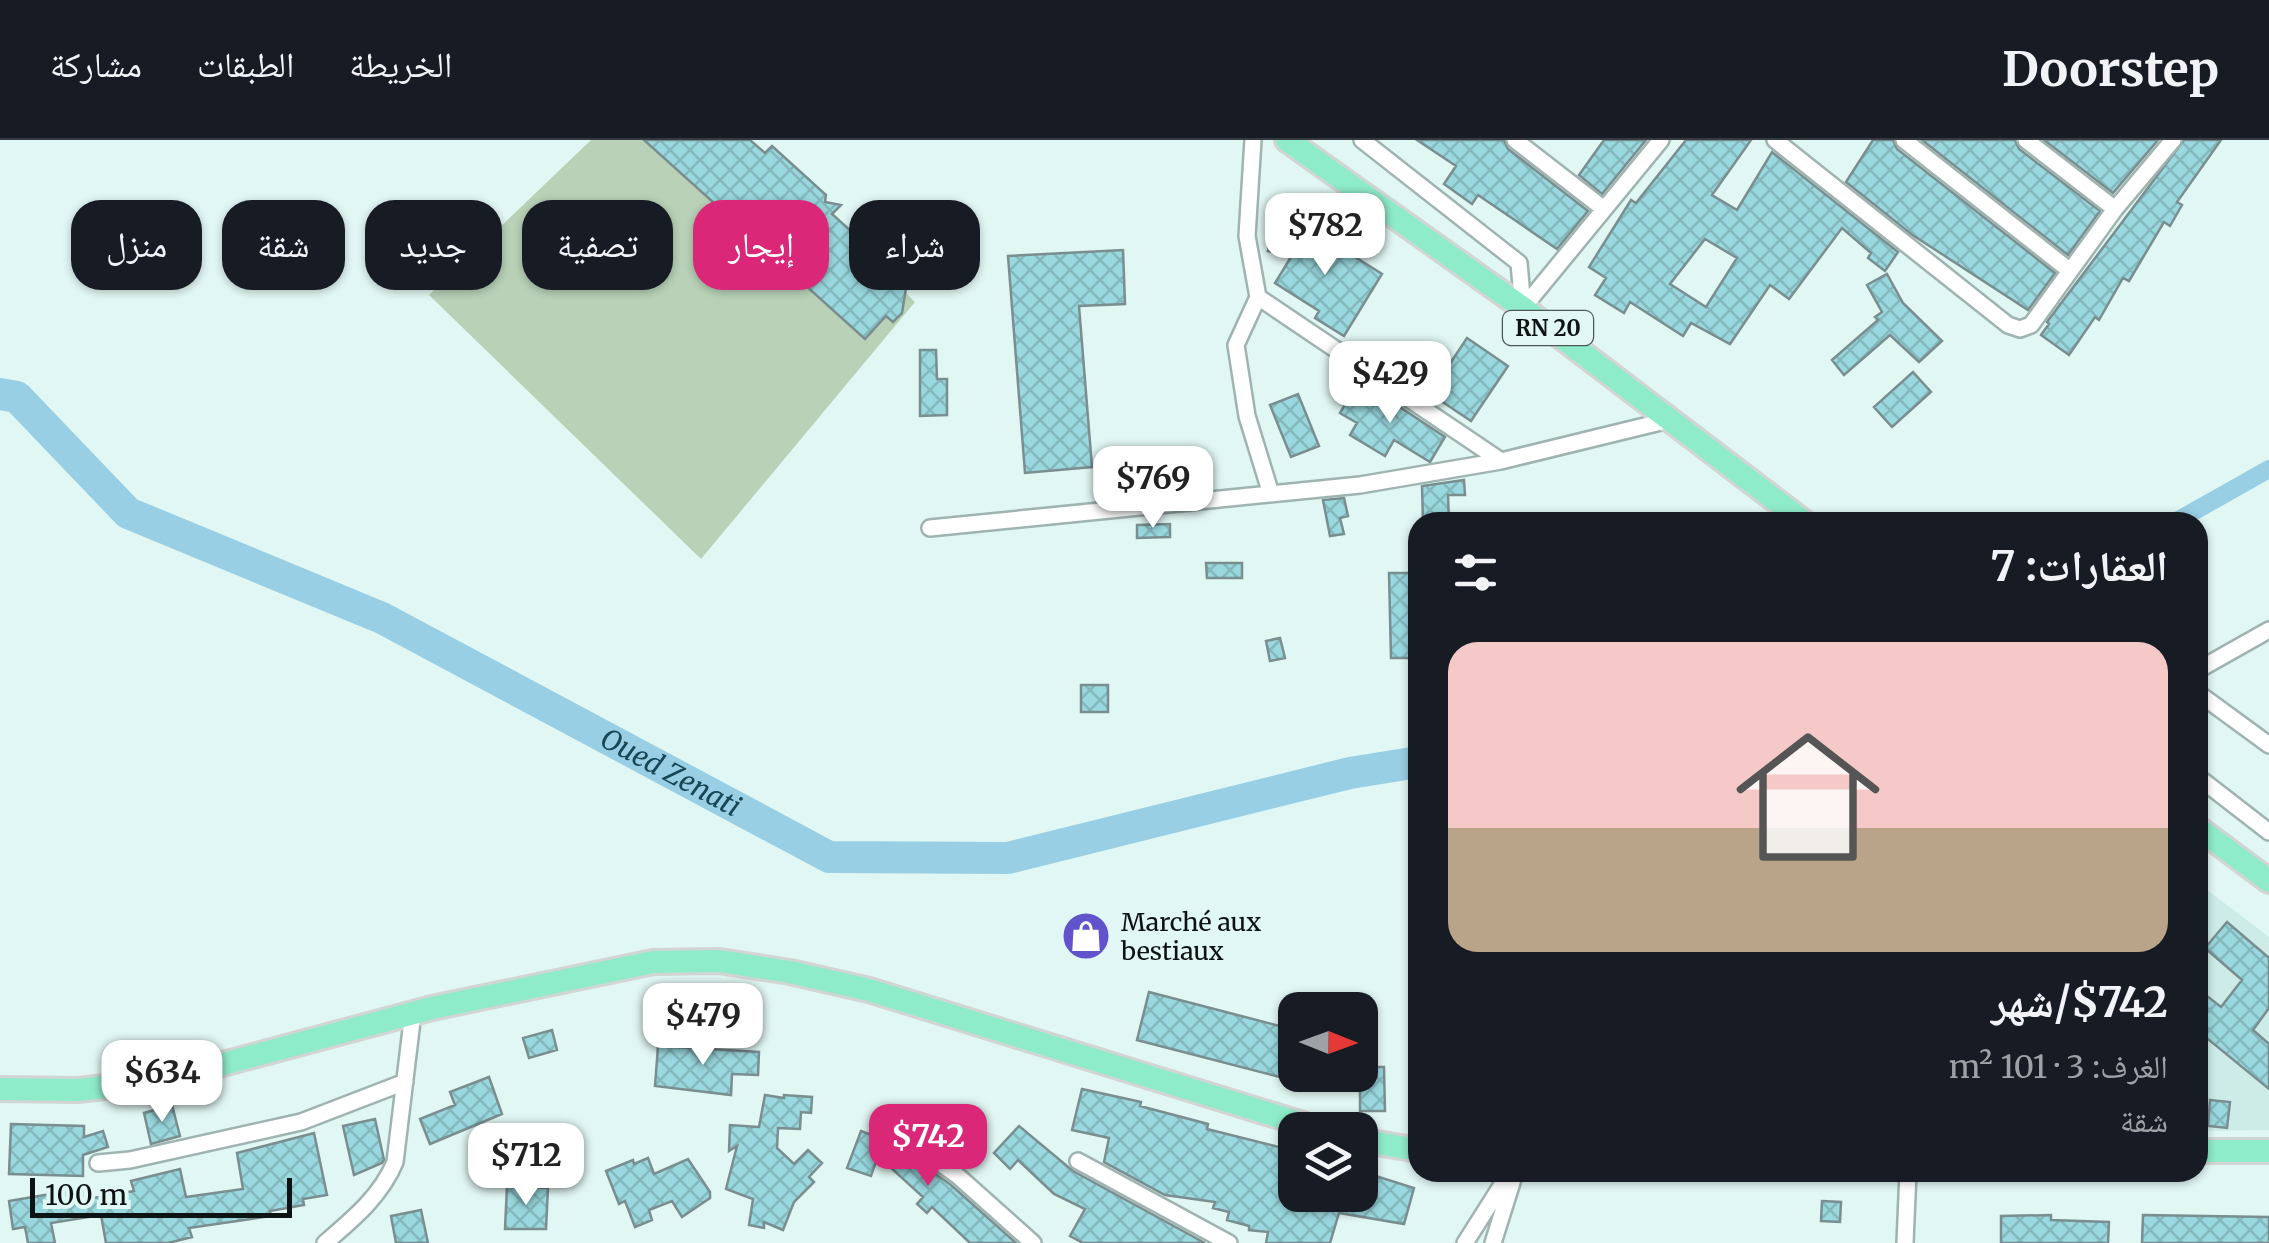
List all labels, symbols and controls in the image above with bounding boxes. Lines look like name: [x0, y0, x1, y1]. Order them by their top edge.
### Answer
text: Doorstep: [2002, 39, 2219, 99]
text: مشاركة: [50, 43, 142, 87]
text: الطبقات: [197, 43, 294, 87]
text: الخريطة: [349, 43, 452, 87]
pin: $782: [1266, 193, 1384, 278]
chip: منزل: [71, 200, 202, 290]
chip: شقة: [222, 200, 345, 290]
chip: جديد: [365, 200, 502, 290]
chip: تصفية: [522, 200, 673, 290]
chip: إيجار: [693, 200, 829, 290]
chip: شراء: [849, 200, 980, 290]
text: $782: [1287, 205, 1363, 245]
road number: RN 20: [1503, 311, 1593, 345]
pin: $429: [1331, 341, 1449, 426]
text: $429: [1351, 353, 1429, 393]
pin: $769: [1094, 446, 1212, 531]
text: $769: [1115, 458, 1191, 498]
text: العقارات: 7: [1990, 540, 2168, 592]
icon: filters: [1448, 545, 1503, 600]
icon: home: [1718, 707, 1898, 887]
water label: Oued Zenati: [594, 720, 747, 825]
place label: Marché aux bestiaux: [1120, 906, 1261, 967]
shop icon: Marché aux bestiaux: [1060, 910, 1112, 962]
text: $742/شهر: [1991, 976, 2168, 1028]
pin: $479: [644, 983, 762, 1068]
north arrow: [1278, 992, 1378, 1092]
map controls: [1278, 992, 1378, 1212]
text: $479: [665, 995, 741, 1035]
pin: $634: [103, 1040, 221, 1125]
text: الغرف: 3 · 101 m²: [1949, 1047, 2168, 1087]
text: $634: [123, 1052, 201, 1092]
text: شقة: [2120, 1101, 2168, 1141]
pin: $742: [869, 1104, 987, 1189]
button: layers: [1278, 1112, 1378, 1212]
text: $742: [891, 1116, 965, 1156]
pin: $712: [467, 1123, 585, 1208]
text: $712: [490, 1135, 562, 1175]
scale bar: [30, 1173, 292, 1218]
text: 100 m: [45, 1177, 127, 1213]

